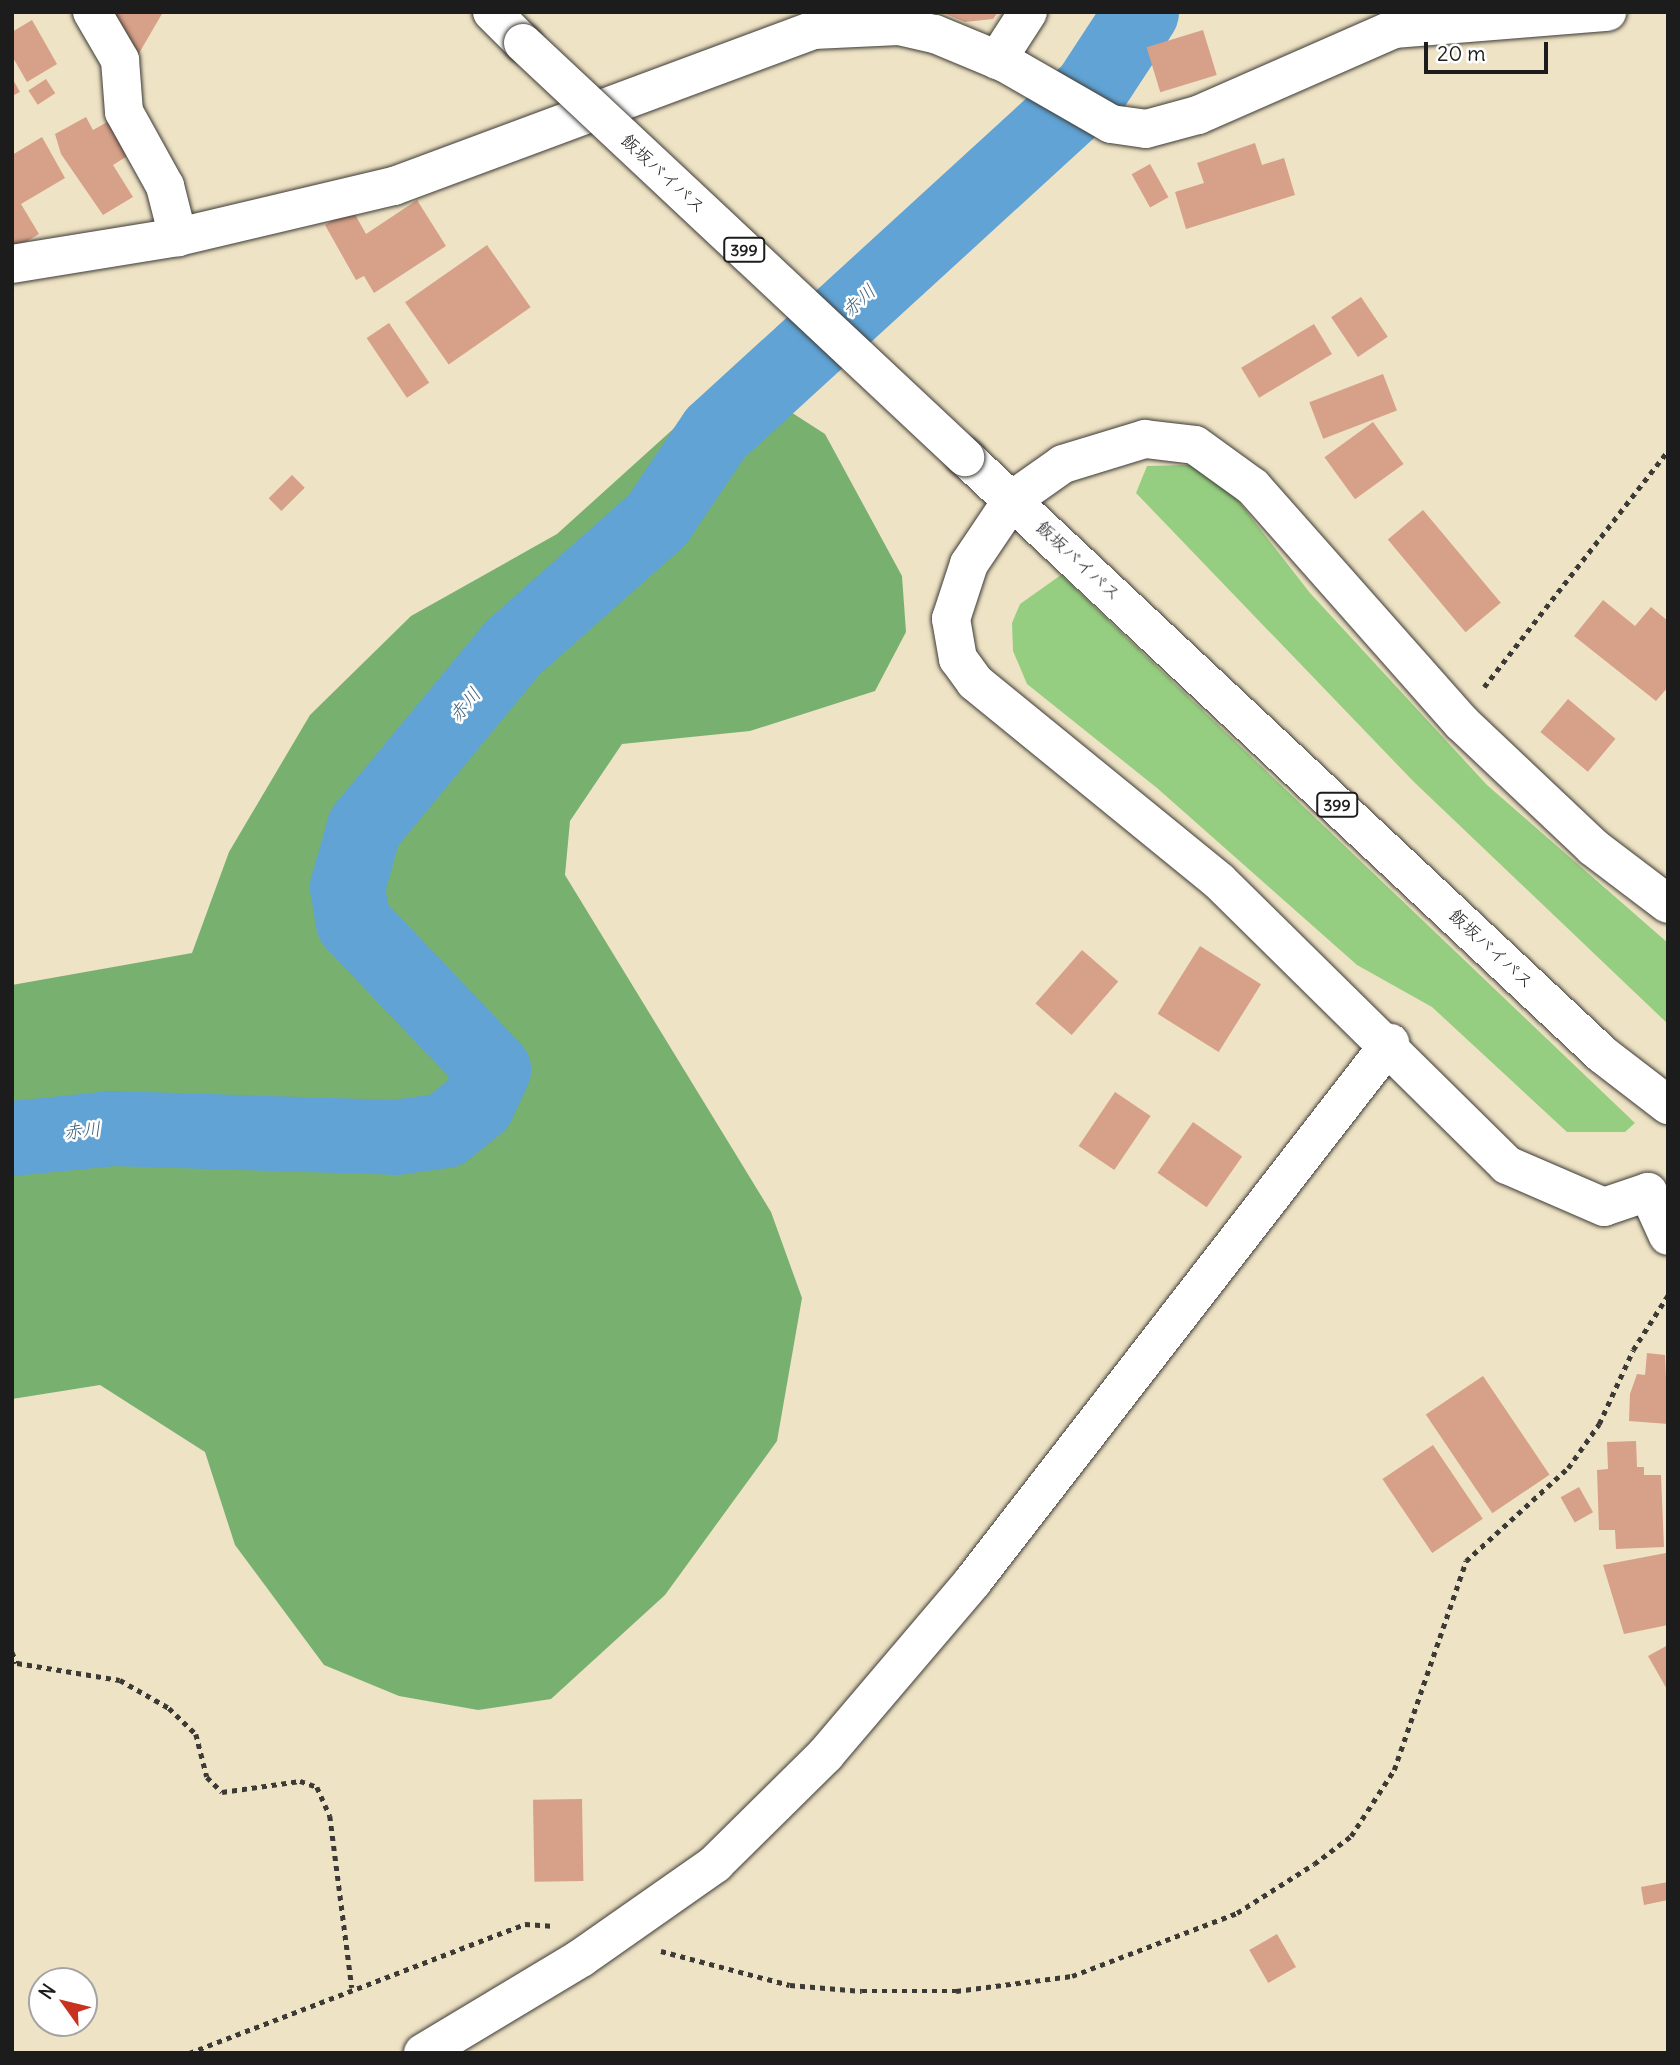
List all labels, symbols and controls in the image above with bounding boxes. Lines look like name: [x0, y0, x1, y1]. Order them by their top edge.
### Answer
scale bar: [1428, 28, 1552, 72]
text: 20 m: [1437, 40, 1486, 67]
street label: 飯坂バイパス: [616, 129, 710, 219]
road number: 399: [723, 238, 765, 262]
water label: 赤川: [837, 280, 881, 322]
street label: 飯坂バイパス: [1031, 516, 1125, 606]
water label: 赤川: [444, 683, 486, 727]
road number: 399: [1316, 792, 1358, 818]
street label: 飯坂バイパス: [1444, 904, 1538, 994]
water label: 赤川: [62, 1118, 102, 1144]
north arrow: [28, 1967, 98, 2037]
text: N: [34, 1979, 61, 2004]

